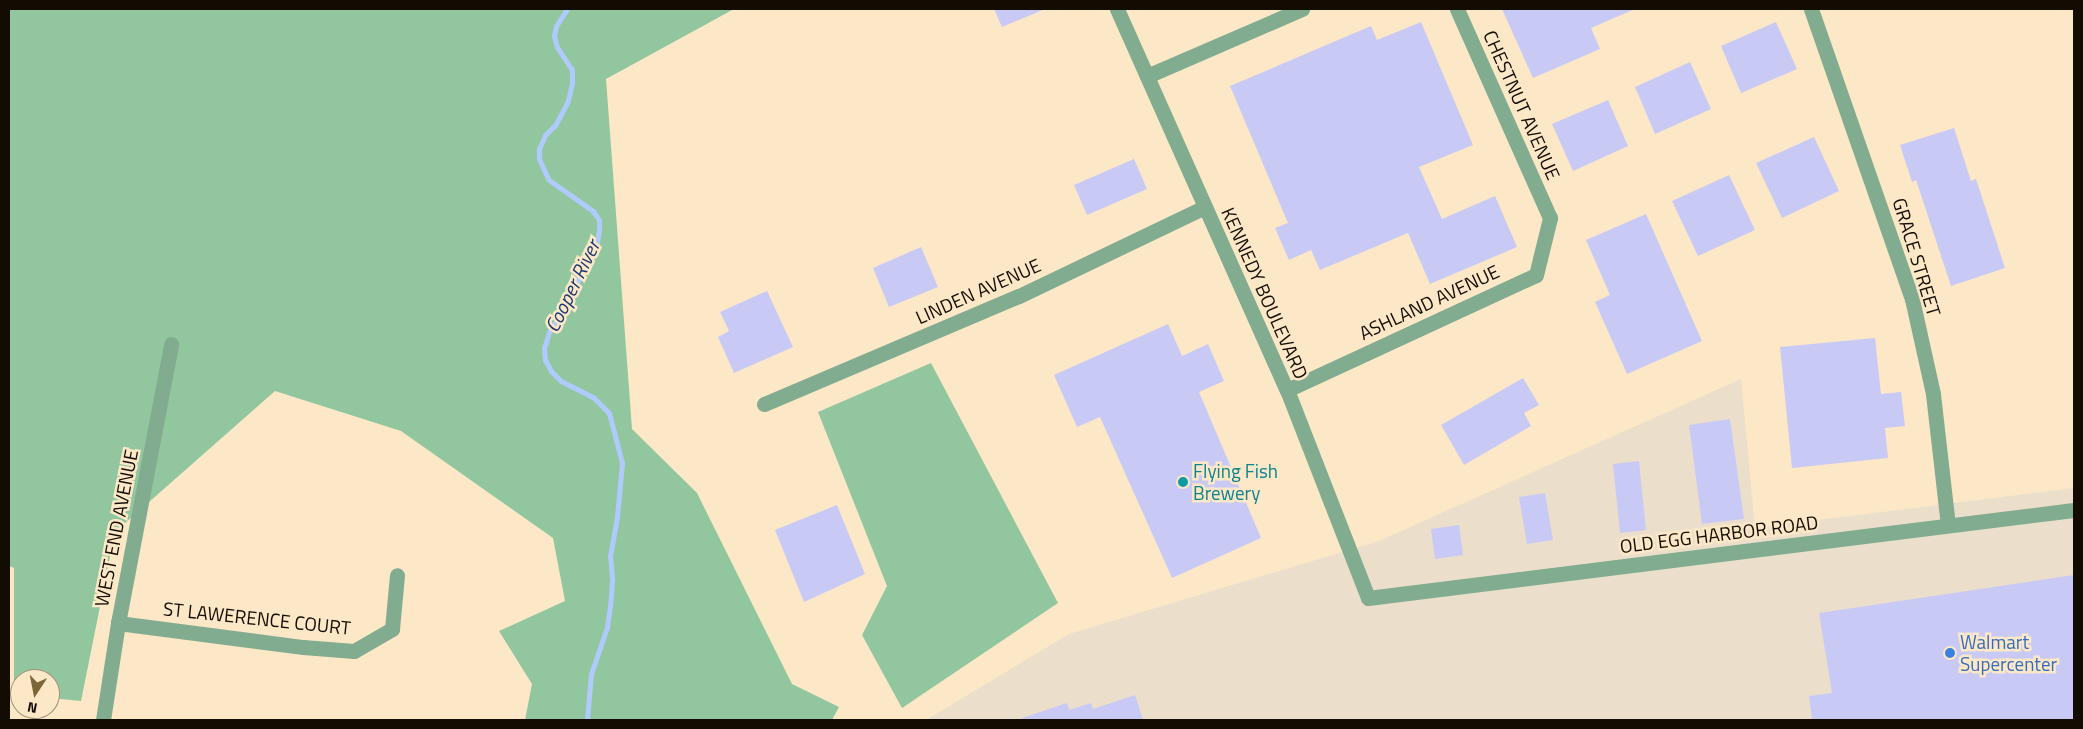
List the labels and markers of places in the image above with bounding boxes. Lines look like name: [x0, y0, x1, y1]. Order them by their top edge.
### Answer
place label: Flying Fish Brewery: [1193, 460, 1278, 504]
marker: Flying Fish Brewery: [1177, 476, 1189, 488]
place label: Walmart Supercenter: [1960, 631, 2057, 675]
marker: Walmart Supercenter: [1944, 647, 1956, 659]

